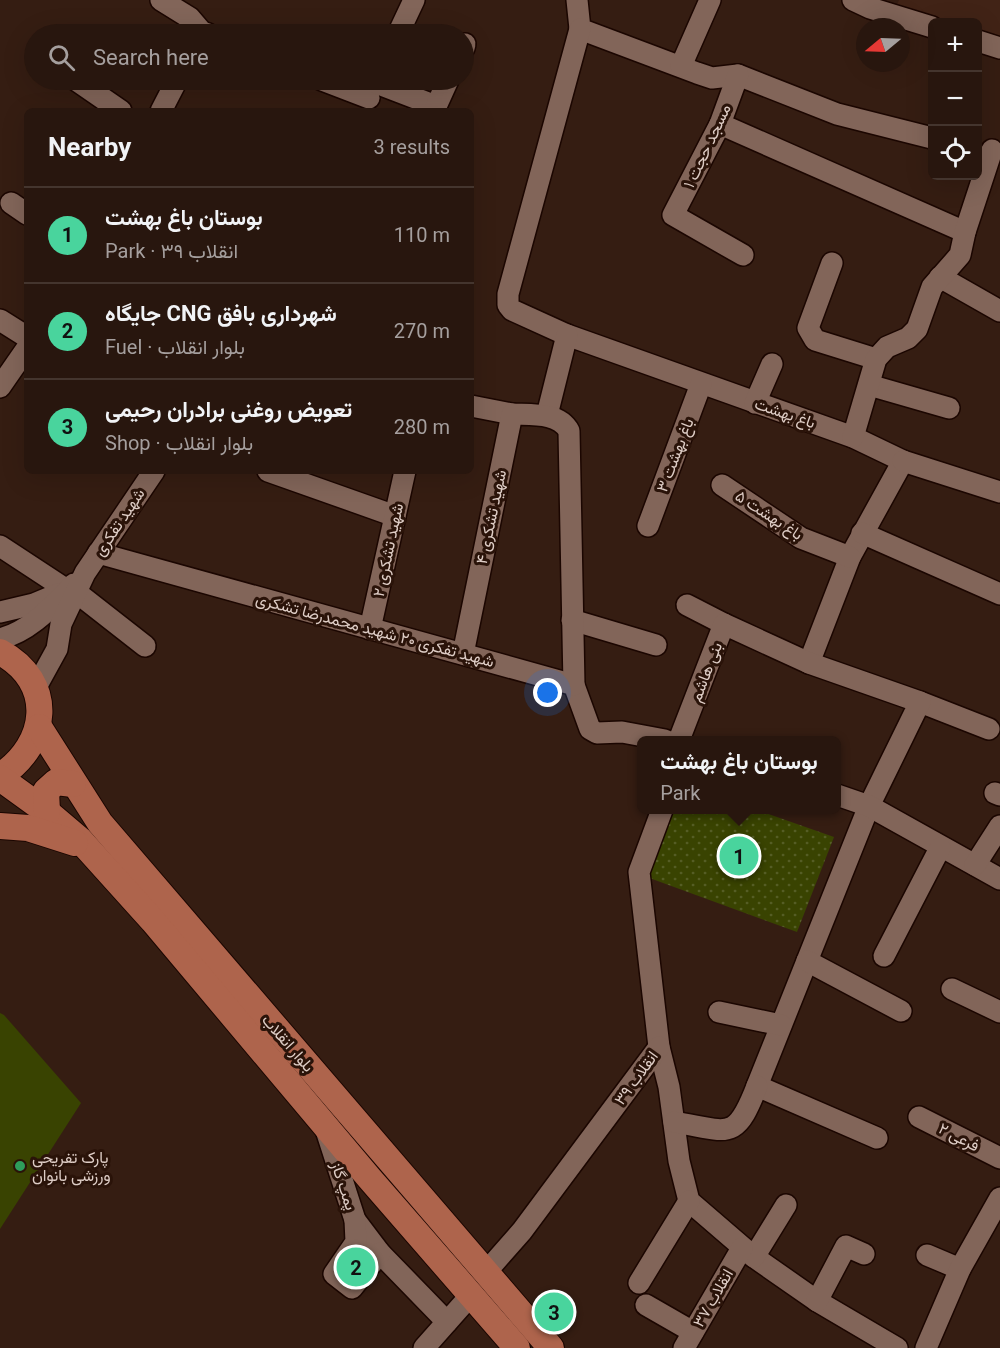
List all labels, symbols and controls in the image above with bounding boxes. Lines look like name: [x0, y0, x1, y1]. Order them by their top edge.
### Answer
north arrow: [856, 18, 910, 72]
map controls: [928, 18, 982, 180]
button: +: [928, 18, 982, 72]
search box: [24, 24, 474, 90]
icon: search: [45, 41, 78, 74]
text: Search here: [93, 45, 209, 70]
button: −: [928, 72, 982, 126]
street label: مسجد حجت ۱: [679, 101, 735, 191]
button: locate: [928, 126, 982, 180]
text: Nearby: [48, 132, 131, 162]
text: 3 results: [374, 135, 450, 159]
text: بوستان باغ بهشت: [105, 205, 263, 230]
text: 1: [62, 223, 73, 247]
text: 110 m: [394, 223, 450, 247]
text: Park · انقلاب ۳۹: [105, 239, 238, 263]
text: جایگاه CNG شهرداری بافق: [105, 301, 337, 326]
text: 2: [62, 319, 73, 343]
text: 270 m: [394, 319, 450, 343]
text: Fuel · بلوار انقلاب: [105, 335, 245, 359]
street label: باغ بهشت: [751, 394, 818, 434]
text: تعویض روغنی برادران رحیمی: [105, 397, 352, 422]
text: 3: [62, 415, 73, 439]
text: 280 m: [394, 415, 450, 439]
street label: باغ بهشت ۳: [652, 415, 700, 495]
text: Shop · بلوار انقلاب: [105, 431, 253, 455]
street label: شهید تشکری ۴: [472, 468, 511, 566]
street label: شهید تفکری: [89, 485, 149, 560]
street label: باغ بهشت ۵: [731, 486, 806, 545]
street label: شهید تشکری ۲: [369, 501, 408, 599]
street label: شهید تفکری ۲۰ شهید محمدرضا تشکری: [253, 589, 496, 672]
street label: بنی هاشم: [686, 639, 727, 705]
your location: [533, 678, 562, 707]
popup: [637, 736, 841, 814]
text: بوستان باغ بهشت: [660, 749, 818, 774]
text: Park: [660, 781, 701, 805]
pin: 1: [720, 834, 758, 878]
street label: بلوار انقلاب: [257, 1010, 318, 1076]
street label: انقلاب ۳۹: [610, 1047, 662, 1109]
street label: فرعی ۲: [935, 1119, 983, 1156]
place label: پارک تفریحی ورزشی بانوان: [32, 1148, 111, 1186]
street label: پمپ گاز: [325, 1158, 361, 1213]
marker: پارک تفریحی ورزشی بانوان: [13, 1159, 27, 1173]
pin: 2: [336, 1244, 376, 1290]
street label: انقلاب ۳۷: [689, 1266, 737, 1330]
pin: 3: [534, 1290, 574, 1334]

